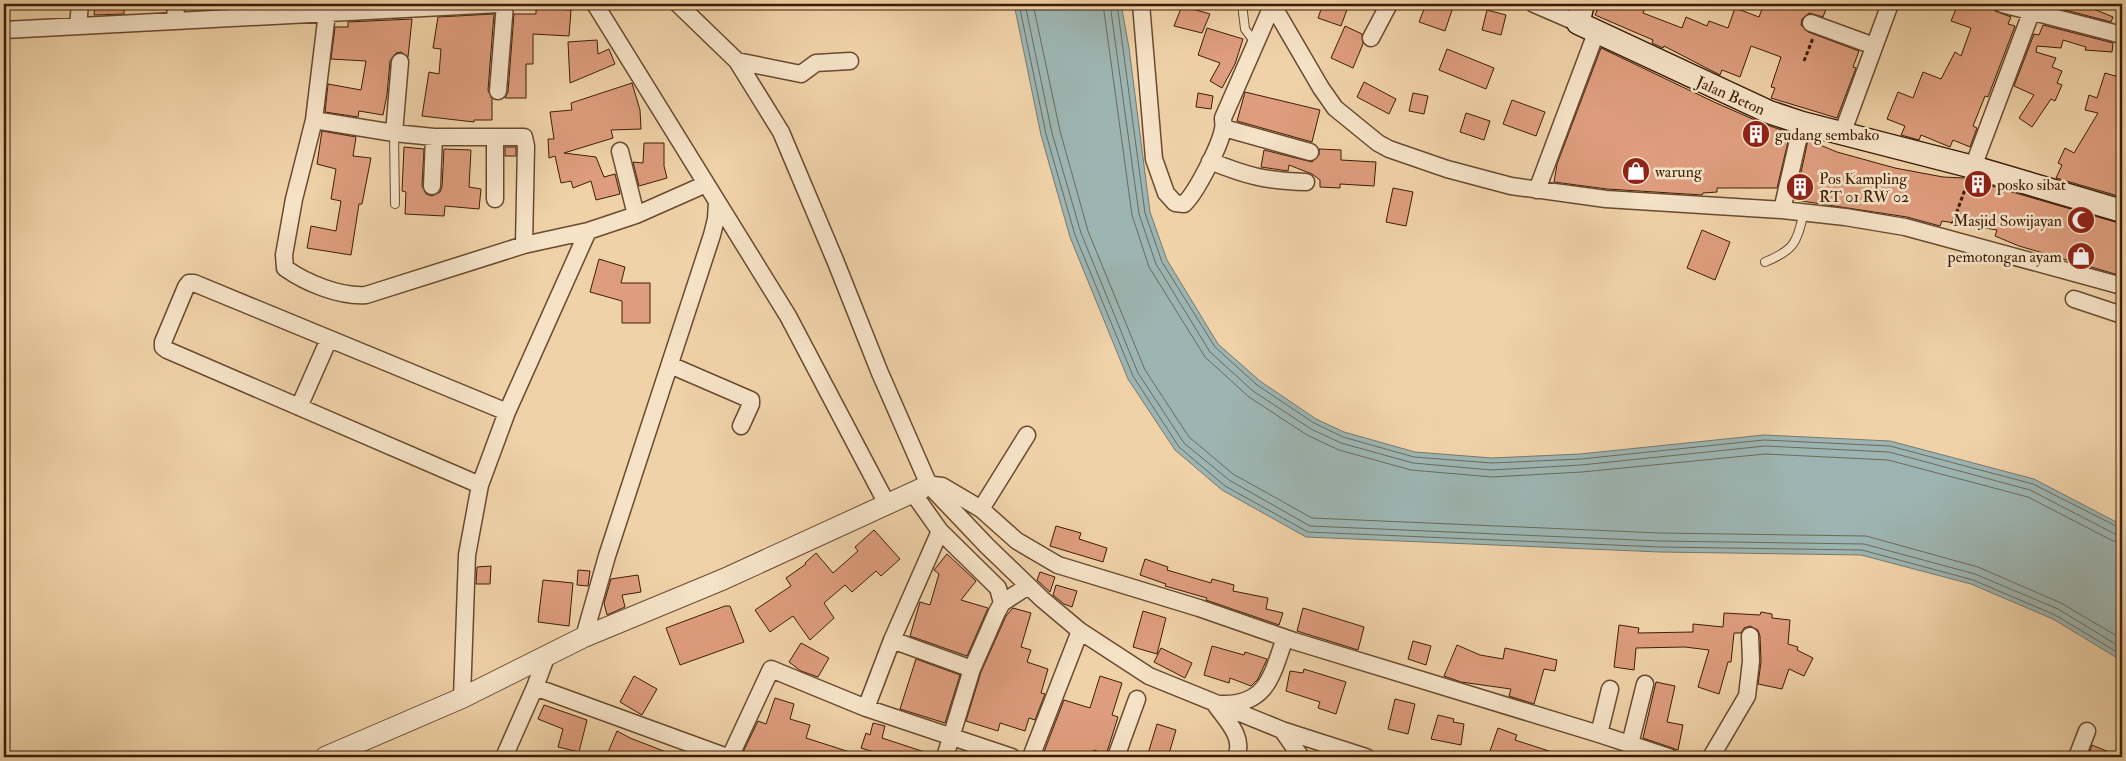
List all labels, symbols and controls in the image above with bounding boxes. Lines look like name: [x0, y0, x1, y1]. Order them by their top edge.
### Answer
street label: Jalan Beton: [1692, 71, 1768, 121]
building icon: gudang sembako: [1741, 119, 1771, 149]
place label: gudang sembako: [1775, 125, 1880, 145]
shop icon: warung: [1621, 156, 1651, 186]
place label: warung: [1655, 162, 1703, 182]
place label: Pos Kampling RT 01 RW 02: [1819, 169, 1909, 207]
building icon: posko sibat: [1963, 169, 1993, 199]
building icon: Pos Kampling RT 01 RW 02: [1785, 172, 1815, 202]
place label: posko sibat: [1996, 175, 2066, 196]
mosque icon: Masjid Sowijayan: [2066, 205, 2096, 235]
place label: Masjid Sowijayan: [1953, 211, 2062, 231]
shop icon: pemotongan ayam: [2066, 241, 2096, 271]
place label: pemotongan ayam: [1947, 247, 2063, 268]

